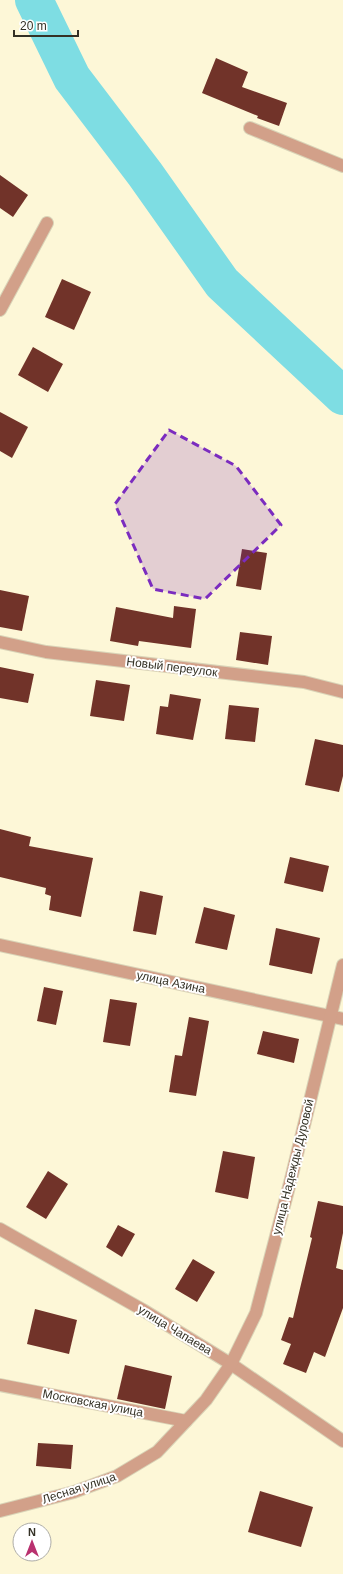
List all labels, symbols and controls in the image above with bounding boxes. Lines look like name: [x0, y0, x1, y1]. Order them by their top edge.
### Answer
scale bar: [14, 12, 78, 38]
text: 20 m: [20, 19, 47, 33]
street label: Новый переулок: [126, 654, 219, 680]
street label: улица Азина: [135, 968, 207, 996]
street label: улица Надежды Дуровой: [269, 1098, 317, 1236]
street label: улица Чапаева: [135, 1302, 215, 1358]
street label: Московская улица: [42, 1386, 145, 1420]
street label: Лесная улица: [40, 1469, 118, 1507]
north arrow: [12, 1522, 52, 1562]
text: N: [28, 1526, 36, 1538]

